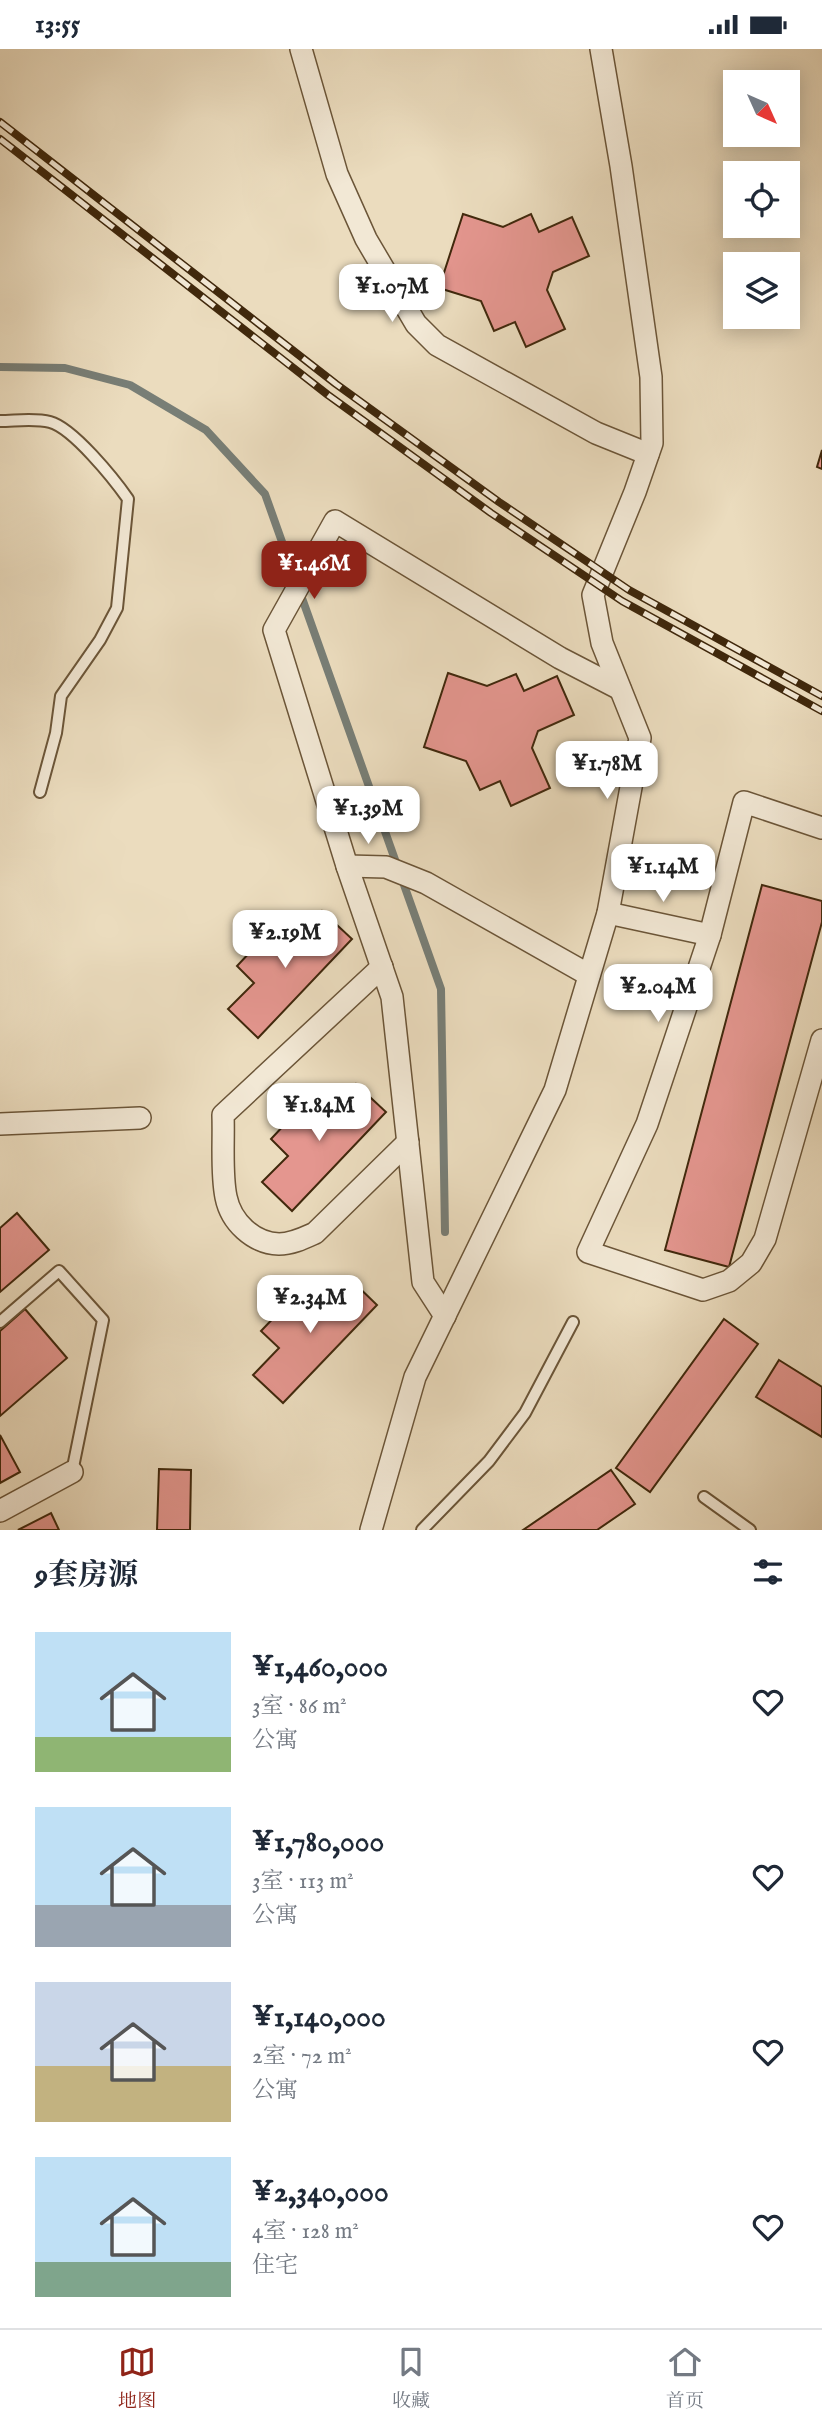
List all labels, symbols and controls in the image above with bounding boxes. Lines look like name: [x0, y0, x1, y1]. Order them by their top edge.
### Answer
text: 13:55: [35, 8, 80, 41]
north arrow: [723, 70, 800, 147]
map controls: [723, 70, 800, 329]
button: locate: [723, 161, 800, 238]
button: layers: [723, 252, 800, 329]
pin: ¥1.07M: [335, 265, 449, 324]
text: ¥1.07M: [355, 272, 429, 301]
pin: ¥1.46M: [257, 541, 371, 601]
text: ¥1.46M: [277, 549, 351, 578]
pin: ¥1.78M: [550, 741, 664, 801]
text: ¥1.78M: [572, 749, 642, 778]
pin: ¥1.39M: [311, 787, 425, 846]
text: ¥1.39M: [333, 794, 403, 823]
pin: ¥1.14M: [606, 845, 720, 904]
text: ¥1.14M: [627, 852, 699, 881]
pin: ¥2.19M: [228, 911, 342, 970]
text: ¥2.19M: [249, 918, 321, 947]
pin: ¥2.04M: [601, 965, 715, 1024]
text: ¥2.04M: [620, 972, 696, 1001]
pin: ¥1.84M: [262, 1083, 376, 1143]
text: ¥1.84M: [283, 1091, 355, 1120]
pin: ¥2.34M: [253, 1275, 367, 1335]
text: ¥2.34M: [273, 1283, 347, 1312]
icon: filters: [749, 1553, 787, 1591]
text: 9套房源: [35, 1557, 138, 1595]
text: ¥1,460,000: [252, 1649, 388, 1687]
icon: home: [91, 1660, 175, 1744]
icon: heart: [749, 1683, 787, 1721]
text: 3室 · 86 m²: [252, 1692, 347, 1721]
text: 公寓: [252, 1726, 298, 1755]
text: ¥1,780,000: [252, 1824, 384, 1862]
icon: home: [91, 1835, 175, 1919]
icon: heart: [749, 1858, 787, 1896]
text: 3室 · 113 m²: [252, 1867, 354, 1896]
text: 公寓: [252, 1901, 298, 1930]
text: ¥1,140,000: [252, 1999, 386, 2037]
icon: home: [91, 2010, 175, 2094]
icon: heart: [749, 2033, 787, 2071]
text: 2室 · 72 m²: [252, 2042, 352, 2071]
text: 公寓: [252, 2076, 298, 2105]
text: ¥2,340,000: [252, 2174, 389, 2212]
icon: home: [91, 2185, 175, 2269]
icon: heart: [749, 2208, 787, 2246]
text: 4室 · 128 m²: [252, 2217, 359, 2246]
text: 住宅: [252, 2251, 298, 2280]
tab: 地图: [118, 2343, 156, 2414]
tab: 收藏: [392, 2343, 430, 2414]
tab: 首页: [666, 2343, 704, 2414]

